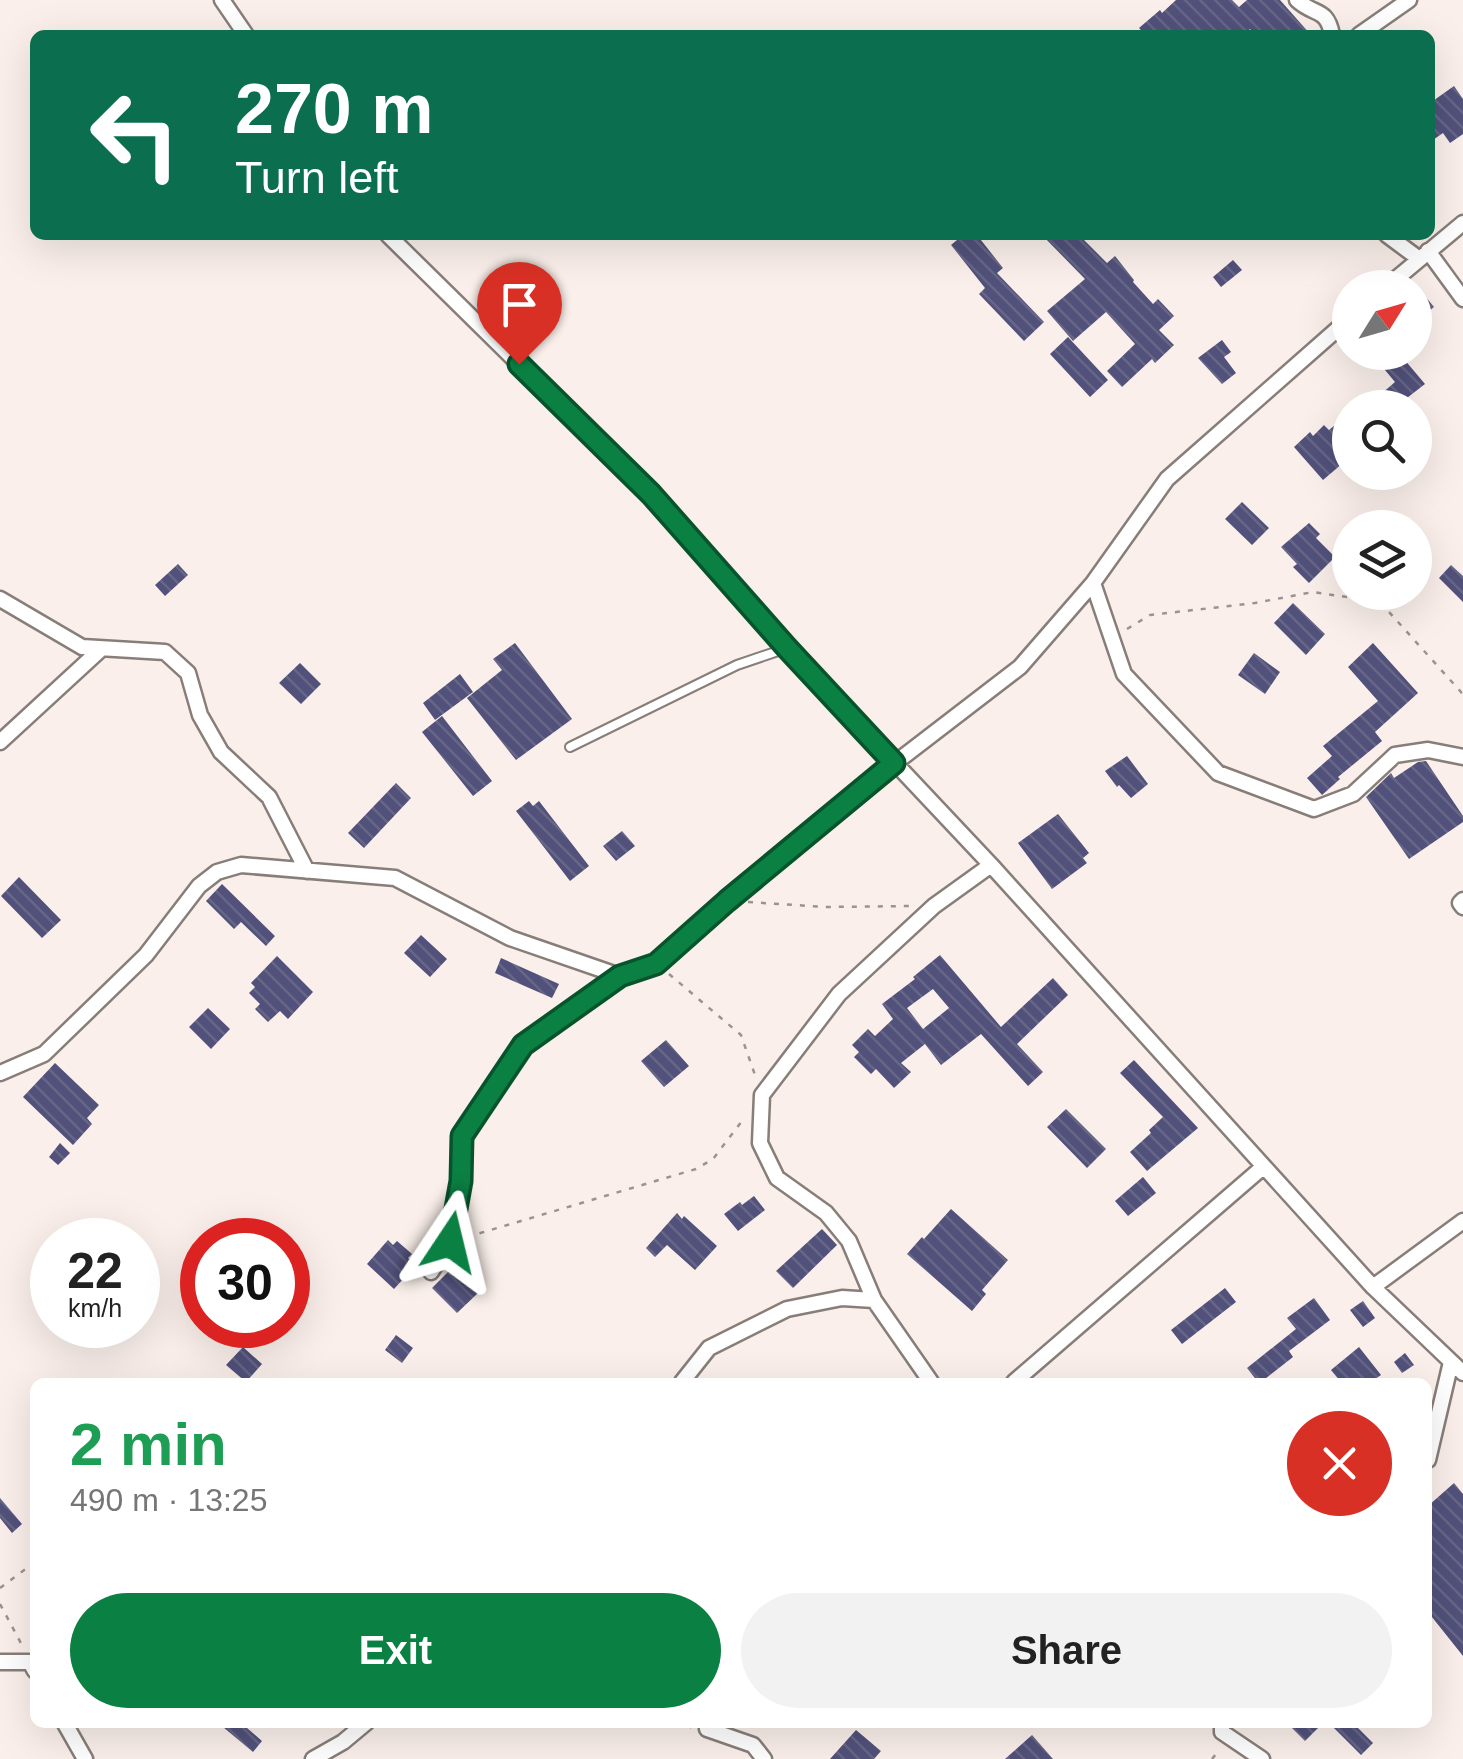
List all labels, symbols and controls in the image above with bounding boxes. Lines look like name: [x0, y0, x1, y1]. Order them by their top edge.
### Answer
icon: left: [70, 70, 200, 200]
text: 270 m: [235, 70, 433, 148]
text: Turn left: [235, 152, 398, 203]
pin: [477, 262, 562, 365]
north arrow: [1332, 270, 1432, 370]
map controls: [1332, 270, 1432, 610]
icon: arrive: [492, 277, 547, 332]
button: search: [1332, 390, 1432, 490]
button: layers: [1332, 510, 1432, 610]
position arrow: [398, 1190, 502, 1294]
speed limit sign: 30: [180, 1218, 310, 1348]
text: 22: [67, 1243, 123, 1299]
text: km/h: [68, 1294, 122, 1322]
text: 2 min: [70, 1411, 227, 1478]
button: close: [1287, 1411, 1392, 1516]
text: 490 m · 13:25: [70, 1482, 267, 1518]
button: Exit: [70, 1593, 721, 1708]
button: Share: [741, 1593, 1392, 1708]

